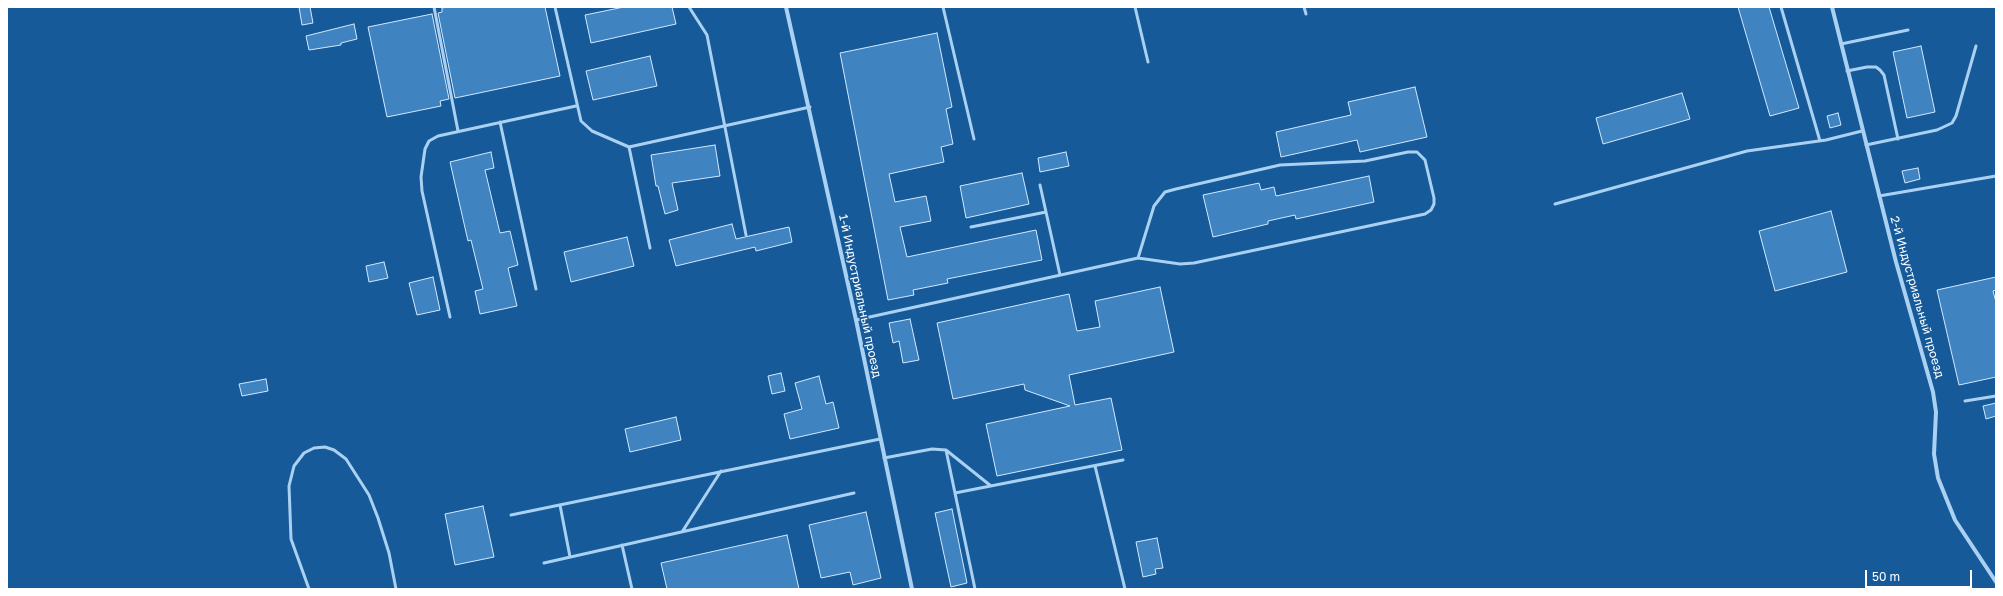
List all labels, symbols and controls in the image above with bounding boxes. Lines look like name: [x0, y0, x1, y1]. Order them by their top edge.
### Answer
street label: 1-й Индустриальный проезд: [836, 213, 884, 379]
street label: 2-й Индустриальный проезд: [1887, 214, 1947, 380]
scale bar: [1867, 562, 1974, 588]
text: 50 m: [1872, 569, 1900, 584]

